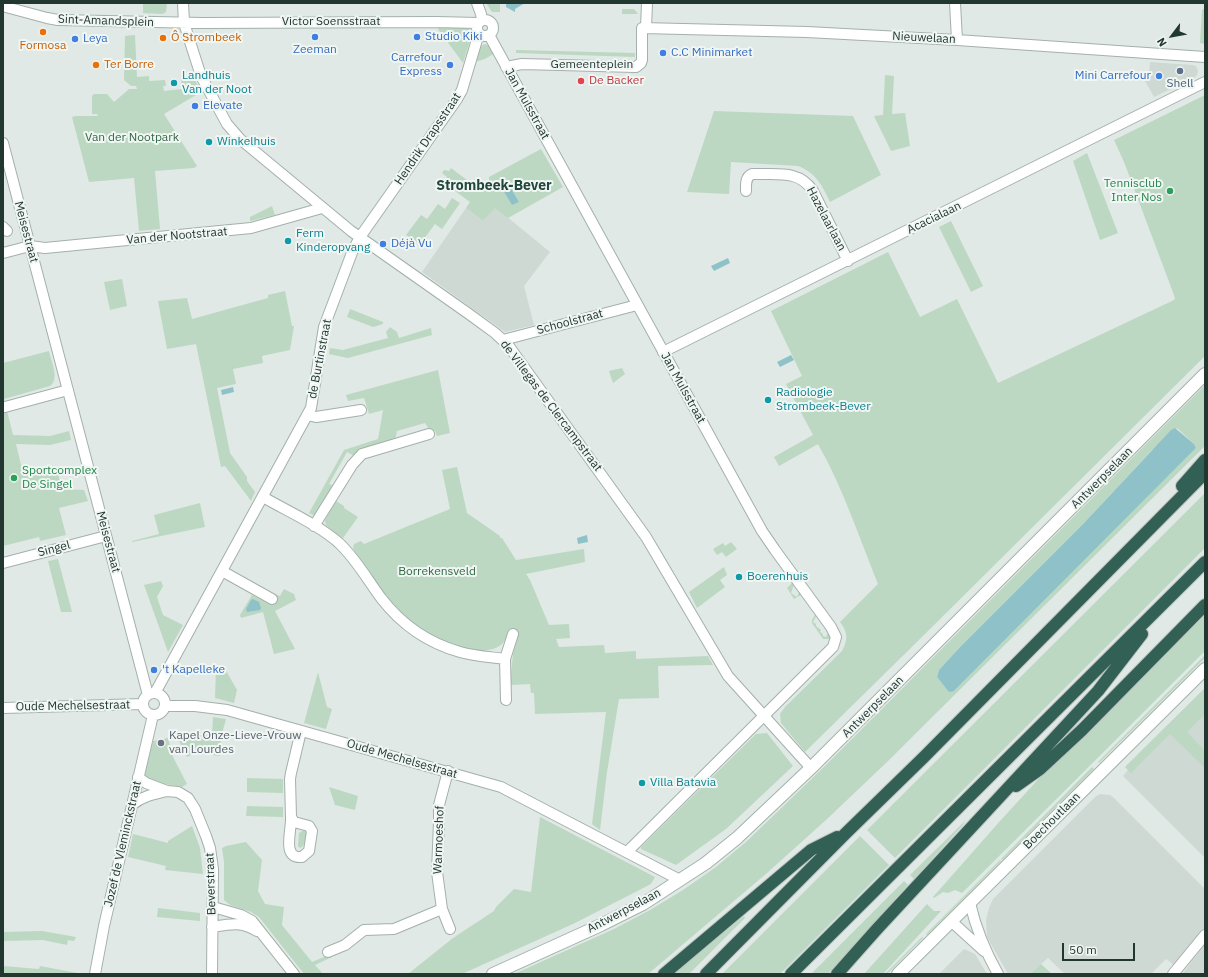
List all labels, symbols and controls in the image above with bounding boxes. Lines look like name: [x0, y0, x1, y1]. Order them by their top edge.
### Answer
street label: Sint-Amandsplein: [58, 12, 154, 30]
street label: Victor Soensstraat: [282, 15, 380, 29]
north arrow: [1152, 16, 1192, 56]
marker: Formosa: [38, 27, 48, 37]
street label: Nieuwelaan: [892, 29, 956, 47]
place label: Studio Kiki: [425, 30, 482, 44]
place label: Ô Strombeek: [171, 31, 242, 45]
place label: Leya: [83, 32, 108, 46]
marker: Zeeman: [310, 32, 320, 42]
marker: Studio Kiki: [412, 32, 422, 42]
marker: Ô Strombeek: [158, 33, 168, 43]
marker: Leya: [70, 34, 80, 44]
text: N: [1154, 35, 1170, 49]
place label: Formosa: [20, 39, 66, 53]
place label: Zeeman: [293, 43, 337, 57]
place label: C.C Minimarket: [671, 46, 752, 60]
marker: C.C Minimarket: [658, 48, 668, 58]
place label: Carrefour Express: [391, 51, 442, 79]
place label: Ter Borre: [104, 58, 154, 72]
street label: Gemeenteplein: [551, 58, 633, 72]
marker: Ter Borre: [91, 60, 101, 70]
marker: Carrefour Express: [445, 60, 455, 70]
street label: Jan Mulsstraat: [502, 66, 552, 142]
marker: Shell: [1175, 66, 1185, 76]
place label: Landhuis Van der Noot: [182, 69, 252, 97]
place label: Mini Carrefour: [1075, 69, 1151, 83]
marker: Mini Carrefour: [1154, 71, 1164, 81]
place label: De Backer: [589, 74, 644, 88]
marker: De Backer: [576, 76, 586, 86]
place label: Shell: [1167, 77, 1193, 91]
marker: Landhuis Van der Noot: [169, 78, 179, 88]
street label: Hendrik Drapsstraat: [392, 90, 464, 188]
place label: Elevate: [203, 99, 243, 113]
marker: Elevate: [190, 101, 200, 111]
park label: Van der Nootpark: [85, 131, 179, 145]
place label: Winkelhuis: [217, 135, 276, 149]
marker: Winkelhuis: [204, 137, 214, 147]
place label: Tennisclub Inter Nos: [1104, 177, 1162, 205]
district label: Strombeek-Bever: [436, 178, 552, 194]
street label: Hazelaarlaan: [803, 185, 849, 253]
marker: Tennisclub Inter Nos: [1165, 186, 1175, 196]
street label: Acacialaan: [905, 199, 963, 237]
street label: Meisestraat: [11, 200, 41, 264]
street label: Van der Nootstraat: [126, 224, 228, 248]
place label: Ferm Kinderopvang: [296, 227, 370, 255]
marker: Ferm Kinderopvang: [283, 236, 293, 246]
place label: Déjà Vu: [391, 237, 432, 251]
marker: Déjà Vu: [378, 239, 388, 249]
street label: Schoolstraat: [535, 306, 605, 338]
street label: de Burtinstraat: [305, 318, 335, 400]
street label: de Villegas de Clercampstraat: [497, 338, 605, 474]
street label: Jan Mulsstraat: [658, 350, 708, 426]
place label: Radiologie Strombeek-Bever: [776, 386, 871, 414]
marker: Radiologie Strombeek-Bever: [763, 395, 773, 405]
street label: Antwerpselaan: [1068, 444, 1136, 512]
place label: Sportcomplex De Singel: [22, 464, 97, 492]
marker: Sportcomplex De Singel: [9, 473, 19, 483]
street label: Meisestraat: [93, 510, 123, 574]
street label: Singel: [36, 538, 72, 560]
park label: Borrekensveld: [398, 565, 476, 579]
place label: Boerenhuis: [747, 570, 808, 584]
marker: Boerenhuis: [734, 572, 744, 582]
place label: 't Kapelleke: [162, 663, 225, 677]
marker: 't Kapelleke: [149, 665, 159, 675]
street label: Antwerpselaan: [839, 673, 907, 741]
street label: Oude Mechelsestraat: [16, 698, 130, 714]
place label: Kapel Onze-Lieve-Vrouw van Lourdes: [169, 729, 301, 757]
street label: Oude Mechelsestraat: [345, 736, 459, 782]
marker: Kapel Onze-Lieve-Vrouw van Lourdes: [156, 738, 166, 748]
place label: Villa Batavia: [650, 776, 716, 790]
marker: Villa Batavia: [637, 778, 647, 788]
street label: Jozef de Vleminckstraat: [101, 780, 145, 908]
street label: Boechoutlaan: [1021, 790, 1083, 852]
street label: Warmoeshof: [431, 806, 447, 874]
street label: Beverstraat: [203, 853, 219, 915]
street label: Antwerpselaan: [585, 886, 663, 936]
scale bar: [1064, 935, 1137, 961]
text: 50 m: [1069, 942, 1097, 957]

